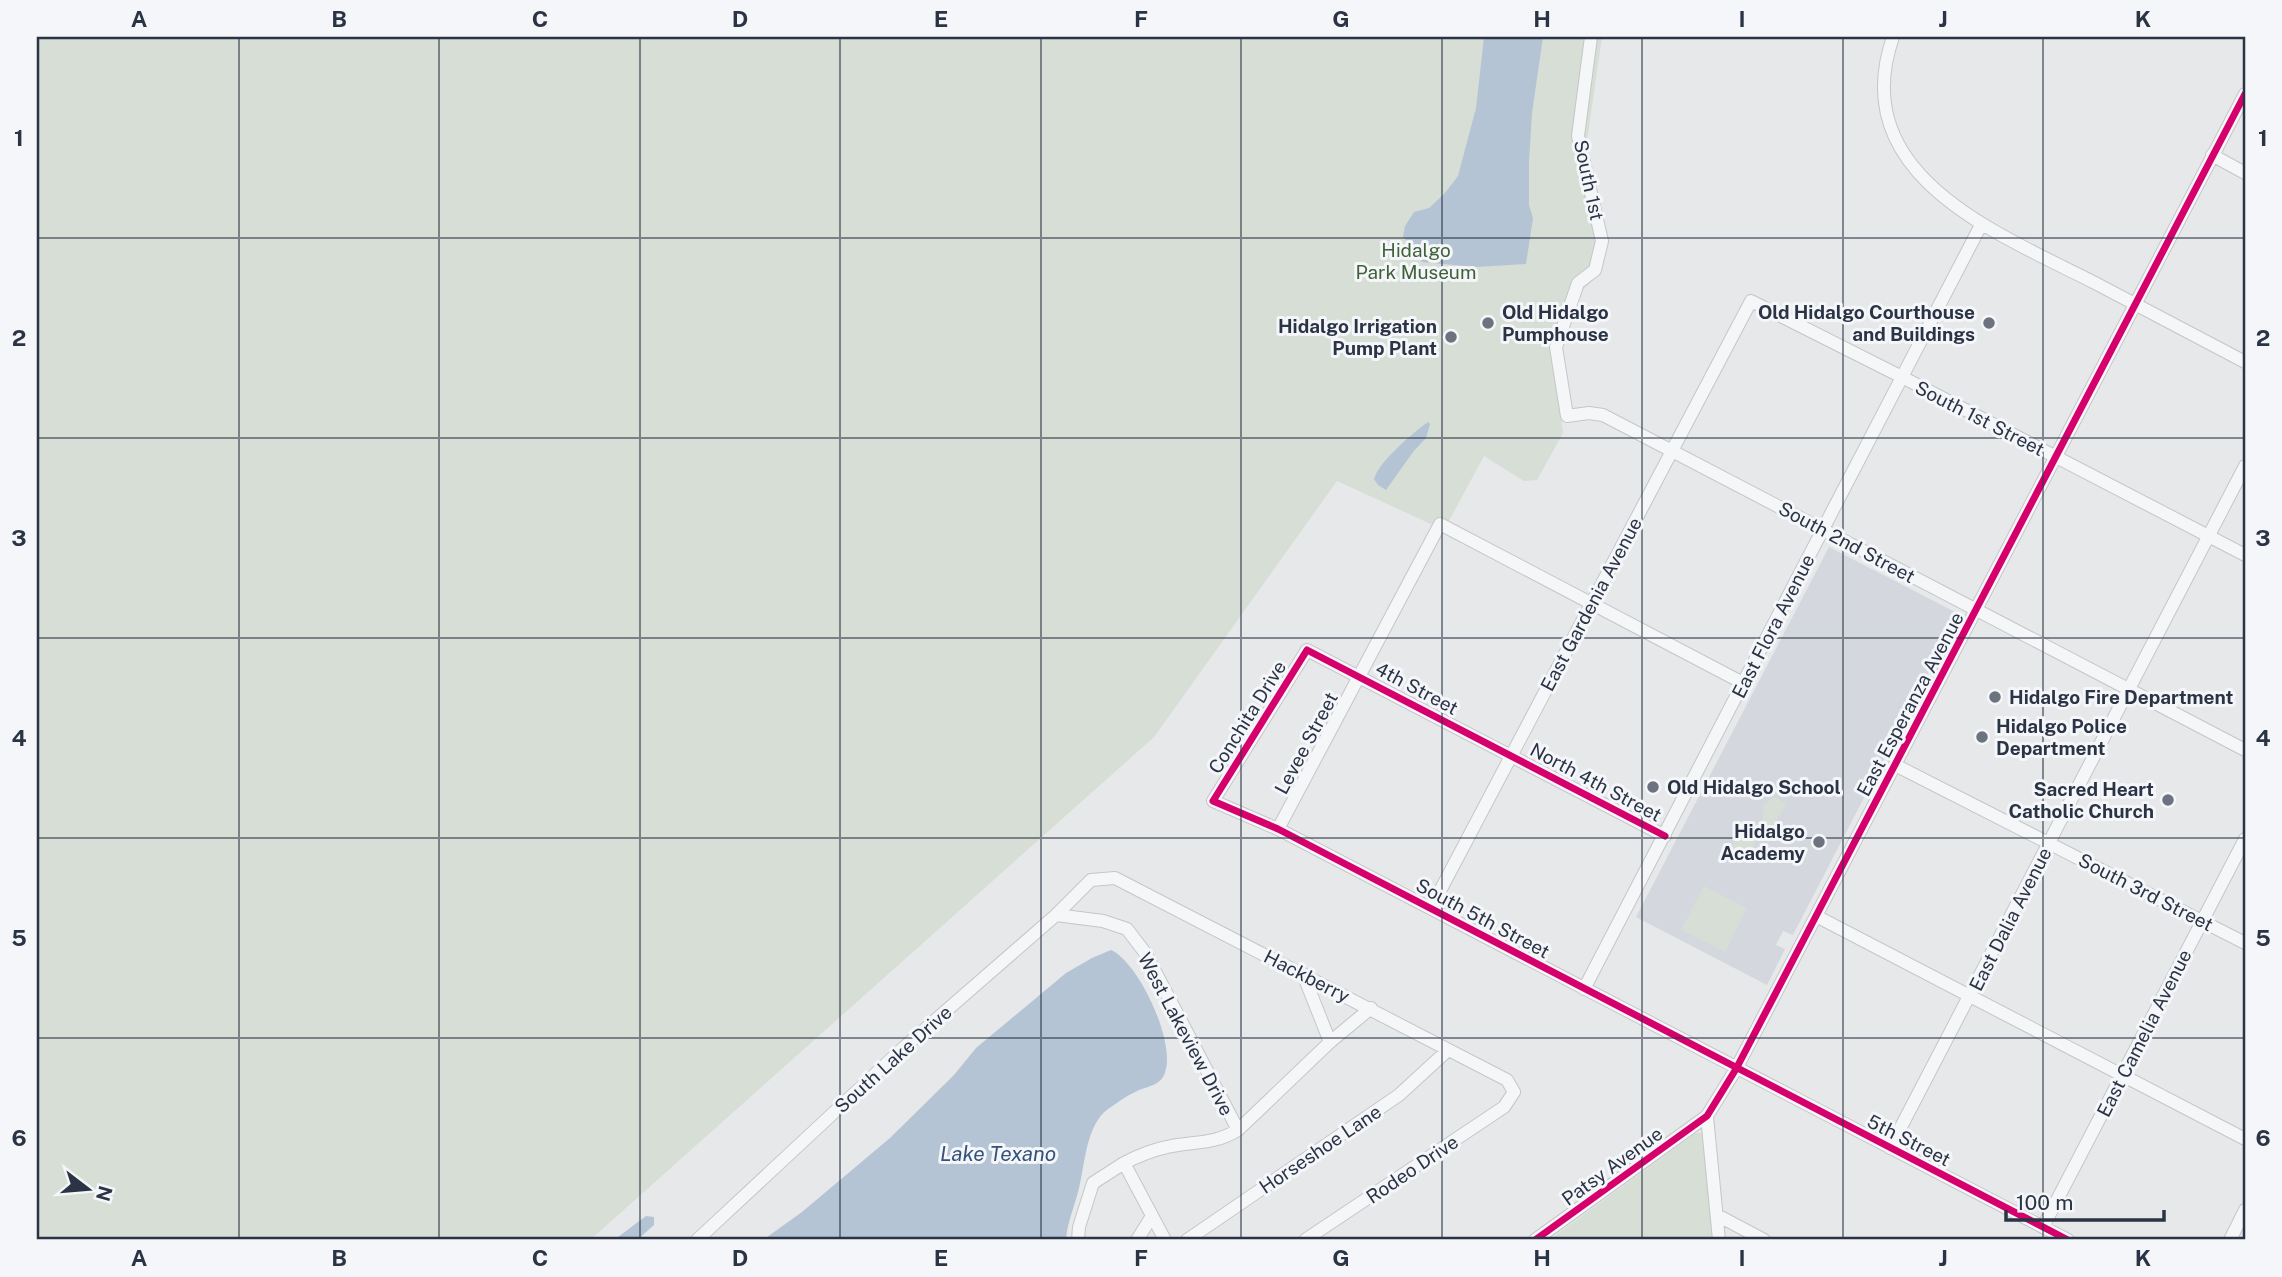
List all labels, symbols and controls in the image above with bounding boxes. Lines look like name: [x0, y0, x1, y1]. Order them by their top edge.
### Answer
text: A: [131, 5, 148, 32]
text: B: [331, 5, 347, 32]
text: C: [532, 5, 548, 32]
text: D: [732, 5, 748, 32]
text: E: [934, 5, 948, 32]
text: F: [1134, 5, 1148, 32]
text: G: [1332, 5, 1350, 32]
text: H: [1533, 5, 1551, 32]
text: I: [1738, 5, 1746, 32]
text: J: [1938, 5, 1948, 32]
text: K: [2135, 5, 2151, 32]
text: 1: [14, 124, 24, 151]
text: 1: [2258, 124, 2268, 151]
street label: South 1st: [1570, 138, 1608, 222]
park label: Hidalgo Park Museum: [1356, 239, 1476, 283]
place label: Old Hidalgo Pumphouse: [1502, 301, 1609, 345]
place label: Old Hidalgo Courthouse and Buildings: [1758, 301, 1975, 345]
place label: Hidalgo Irrigation Pump Plant: [1278, 315, 1437, 359]
marker: Old Hidalgo Pumphouse: [1480, 315, 1496, 331]
marker: Old Hidalgo Courthouse and Buildings: [1981, 315, 1997, 331]
text: 2: [12, 324, 26, 351]
text: 2: [2256, 324, 2270, 351]
marker: Hidalgo Irrigation Pump Plant: [1443, 329, 1459, 345]
street label: South 1st Street: [1912, 376, 2048, 460]
street label: South 2nd Street: [1775, 497, 1919, 587]
street label: East Gardenia Avenue: [1536, 513, 1646, 695]
text: 3: [11, 524, 27, 551]
text: 3: [2255, 524, 2271, 551]
street label: East Flora Avenue: [1727, 550, 1819, 702]
street label: East Esperanza Avenue: [1852, 608, 1968, 800]
street label: Conchita Drive: [1204, 657, 1290, 777]
street label: 4th Street: [1372, 657, 1462, 719]
place label: Hidalgo Fire Department: [2009, 686, 2233, 708]
street label: Levee Street: [1270, 688, 1342, 798]
marker: Hidalgo Fire Department: [1987, 689, 2003, 705]
place label: Hidalgo Police Department: [1996, 715, 2127, 759]
text: 4: [11, 724, 27, 751]
text: 4: [2255, 724, 2271, 751]
marker: Hidalgo Police Department: [1974, 729, 1990, 745]
street label: North 4th Street: [1527, 738, 1665, 826]
place label: Old Hidalgo School: [1667, 776, 1841, 798]
place label: Sacred Heart Catholic Church: [2009, 778, 2154, 822]
marker: Old Hidalgo School: [1645, 779, 1661, 795]
marker: Sacred Heart Catholic Church: [2160, 792, 2176, 808]
place label: Hidalgo Academy: [1721, 820, 1805, 864]
marker: Hidalgo Academy: [1811, 834, 1827, 850]
street label: East Dalia Avenue: [1964, 844, 2056, 994]
street label: South 3rd Street: [2075, 849, 2217, 935]
street label: South 5th Street: [1412, 874, 1554, 962]
text: 5: [11, 924, 27, 951]
text: 5: [2255, 924, 2271, 951]
street label: Hackberry: [1260, 945, 1354, 1007]
street label: East Camelia Avenue: [2092, 946, 2196, 1120]
street label: West Lakeview Drive: [1134, 949, 1238, 1119]
street label: South Lake Drive: [830, 1001, 956, 1117]
street label: Horseshoe Lane: [1255, 1100, 1385, 1198]
street label: 5th Street: [1864, 1110, 1954, 1170]
street label: Patsy Avenue: [1557, 1122, 1667, 1210]
text: 6: [11, 1124, 27, 1151]
text: 6: [2255, 1124, 2271, 1151]
street label: Rodeo Drive: [1362, 1130, 1462, 1208]
water label: Lake Texano: [940, 1141, 1056, 1166]
north arrow: [52, 1154, 122, 1224]
scale bar: [2006, 1179, 2163, 1223]
text: N: [92, 1184, 117, 1204]
text: 100 m: [2016, 1190, 2073, 1215]
text: A: [131, 1244, 148, 1271]
text: B: [331, 1244, 347, 1271]
text: C: [532, 1244, 548, 1271]
text: D: [732, 1244, 748, 1271]
text: E: [934, 1244, 948, 1271]
text: F: [1134, 1244, 1148, 1271]
text: G: [1332, 1244, 1350, 1271]
text: H: [1533, 1244, 1551, 1271]
text: I: [1738, 1244, 1746, 1271]
text: J: [1938, 1244, 1948, 1271]
text: K: [2135, 1244, 2151, 1271]

